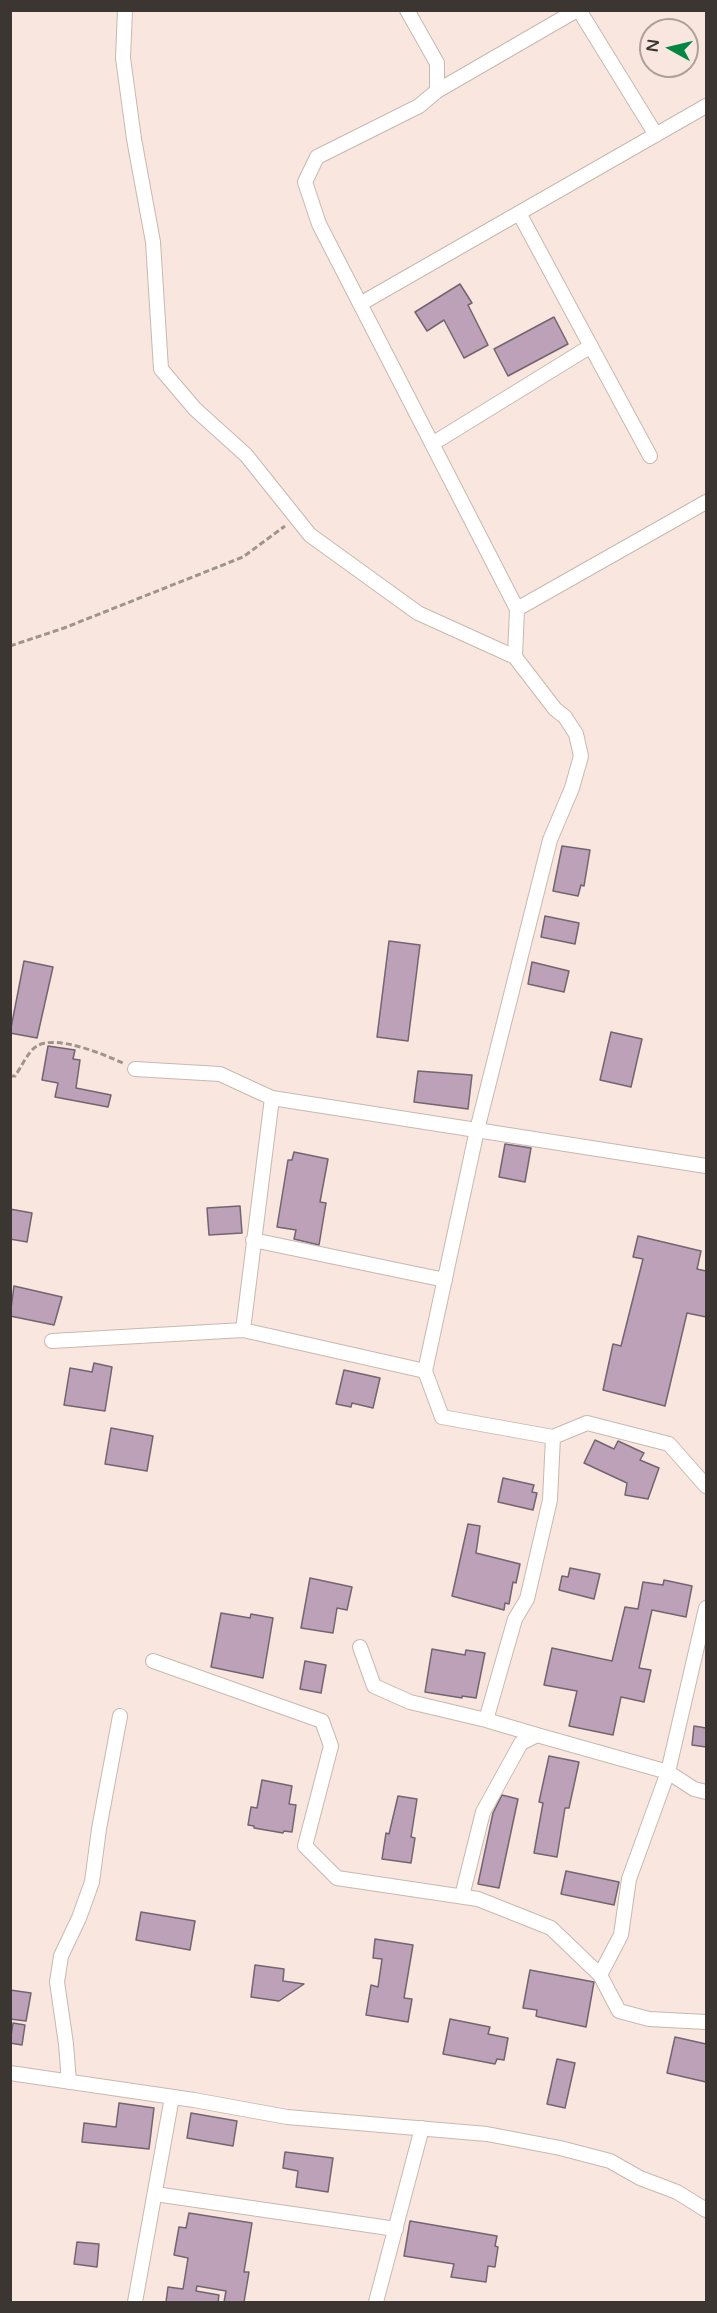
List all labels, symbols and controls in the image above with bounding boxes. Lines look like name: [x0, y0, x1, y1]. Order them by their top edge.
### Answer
north arrow: [639, 18, 699, 78]
text: N: [642, 38, 664, 54]

